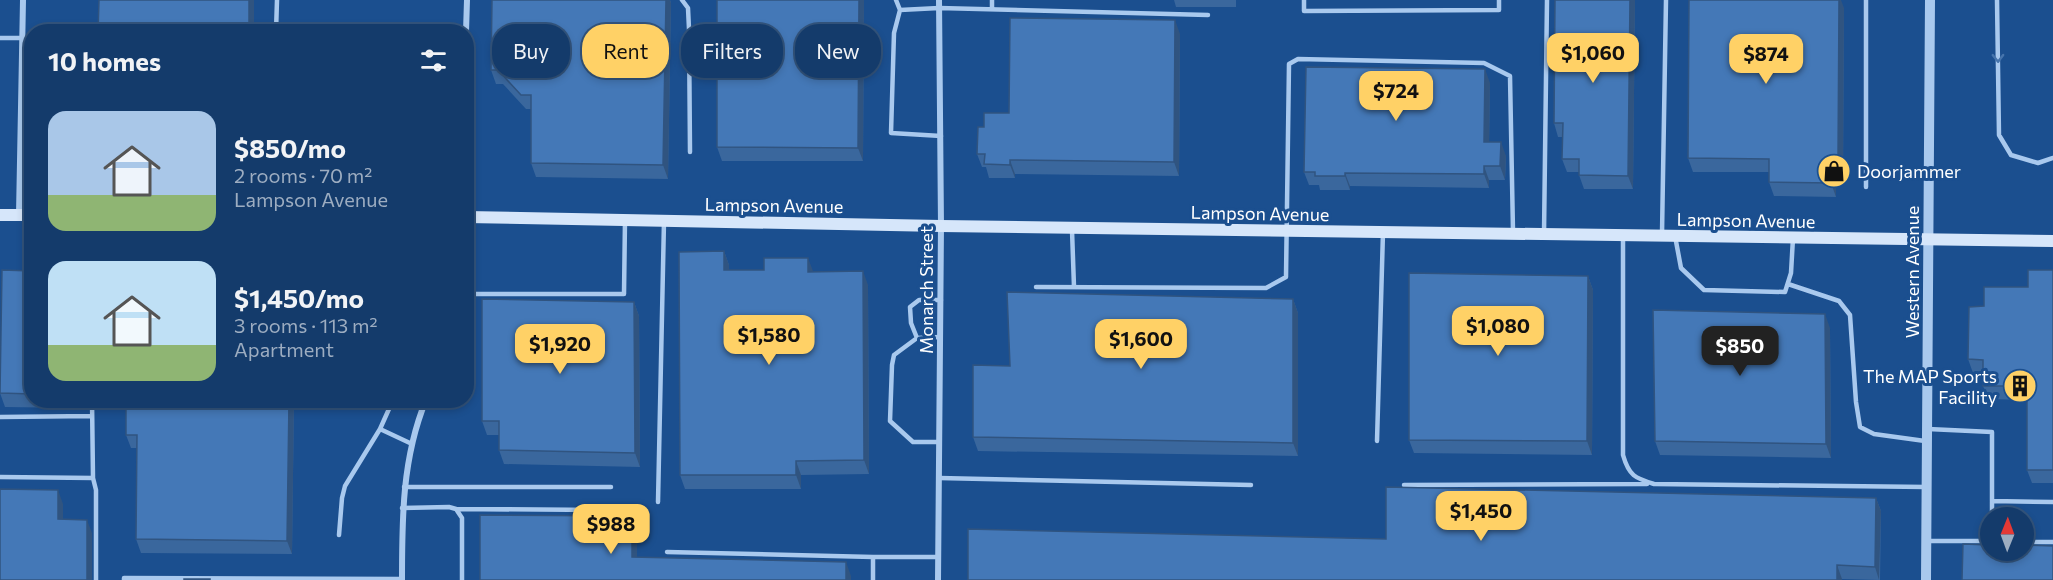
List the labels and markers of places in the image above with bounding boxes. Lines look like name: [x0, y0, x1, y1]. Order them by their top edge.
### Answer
pin: $1,060: [1544, 33, 1642, 84]
pin: $874: [1730, 34, 1802, 85]
pin: $724: [1360, 71, 1432, 122]
shop icon: Doorjammer: [1816, 153, 1852, 189]
place label: Doorjammer: [1857, 160, 1961, 182]
pin: $1,080: [1449, 306, 1547, 357]
pin: $1,580: [720, 315, 818, 366]
pin: $1,600: [1092, 319, 1190, 370]
pin: $1,920: [511, 324, 609, 375]
pin: $850: [1704, 326, 1776, 377]
place label: The MAP Sports Facility: [1863, 365, 1997, 408]
building icon: The MAP Sports Facility: [2002, 368, 2038, 404]
pin: $1,450: [1432, 491, 1530, 542]
pin: $988: [575, 504, 647, 555]

